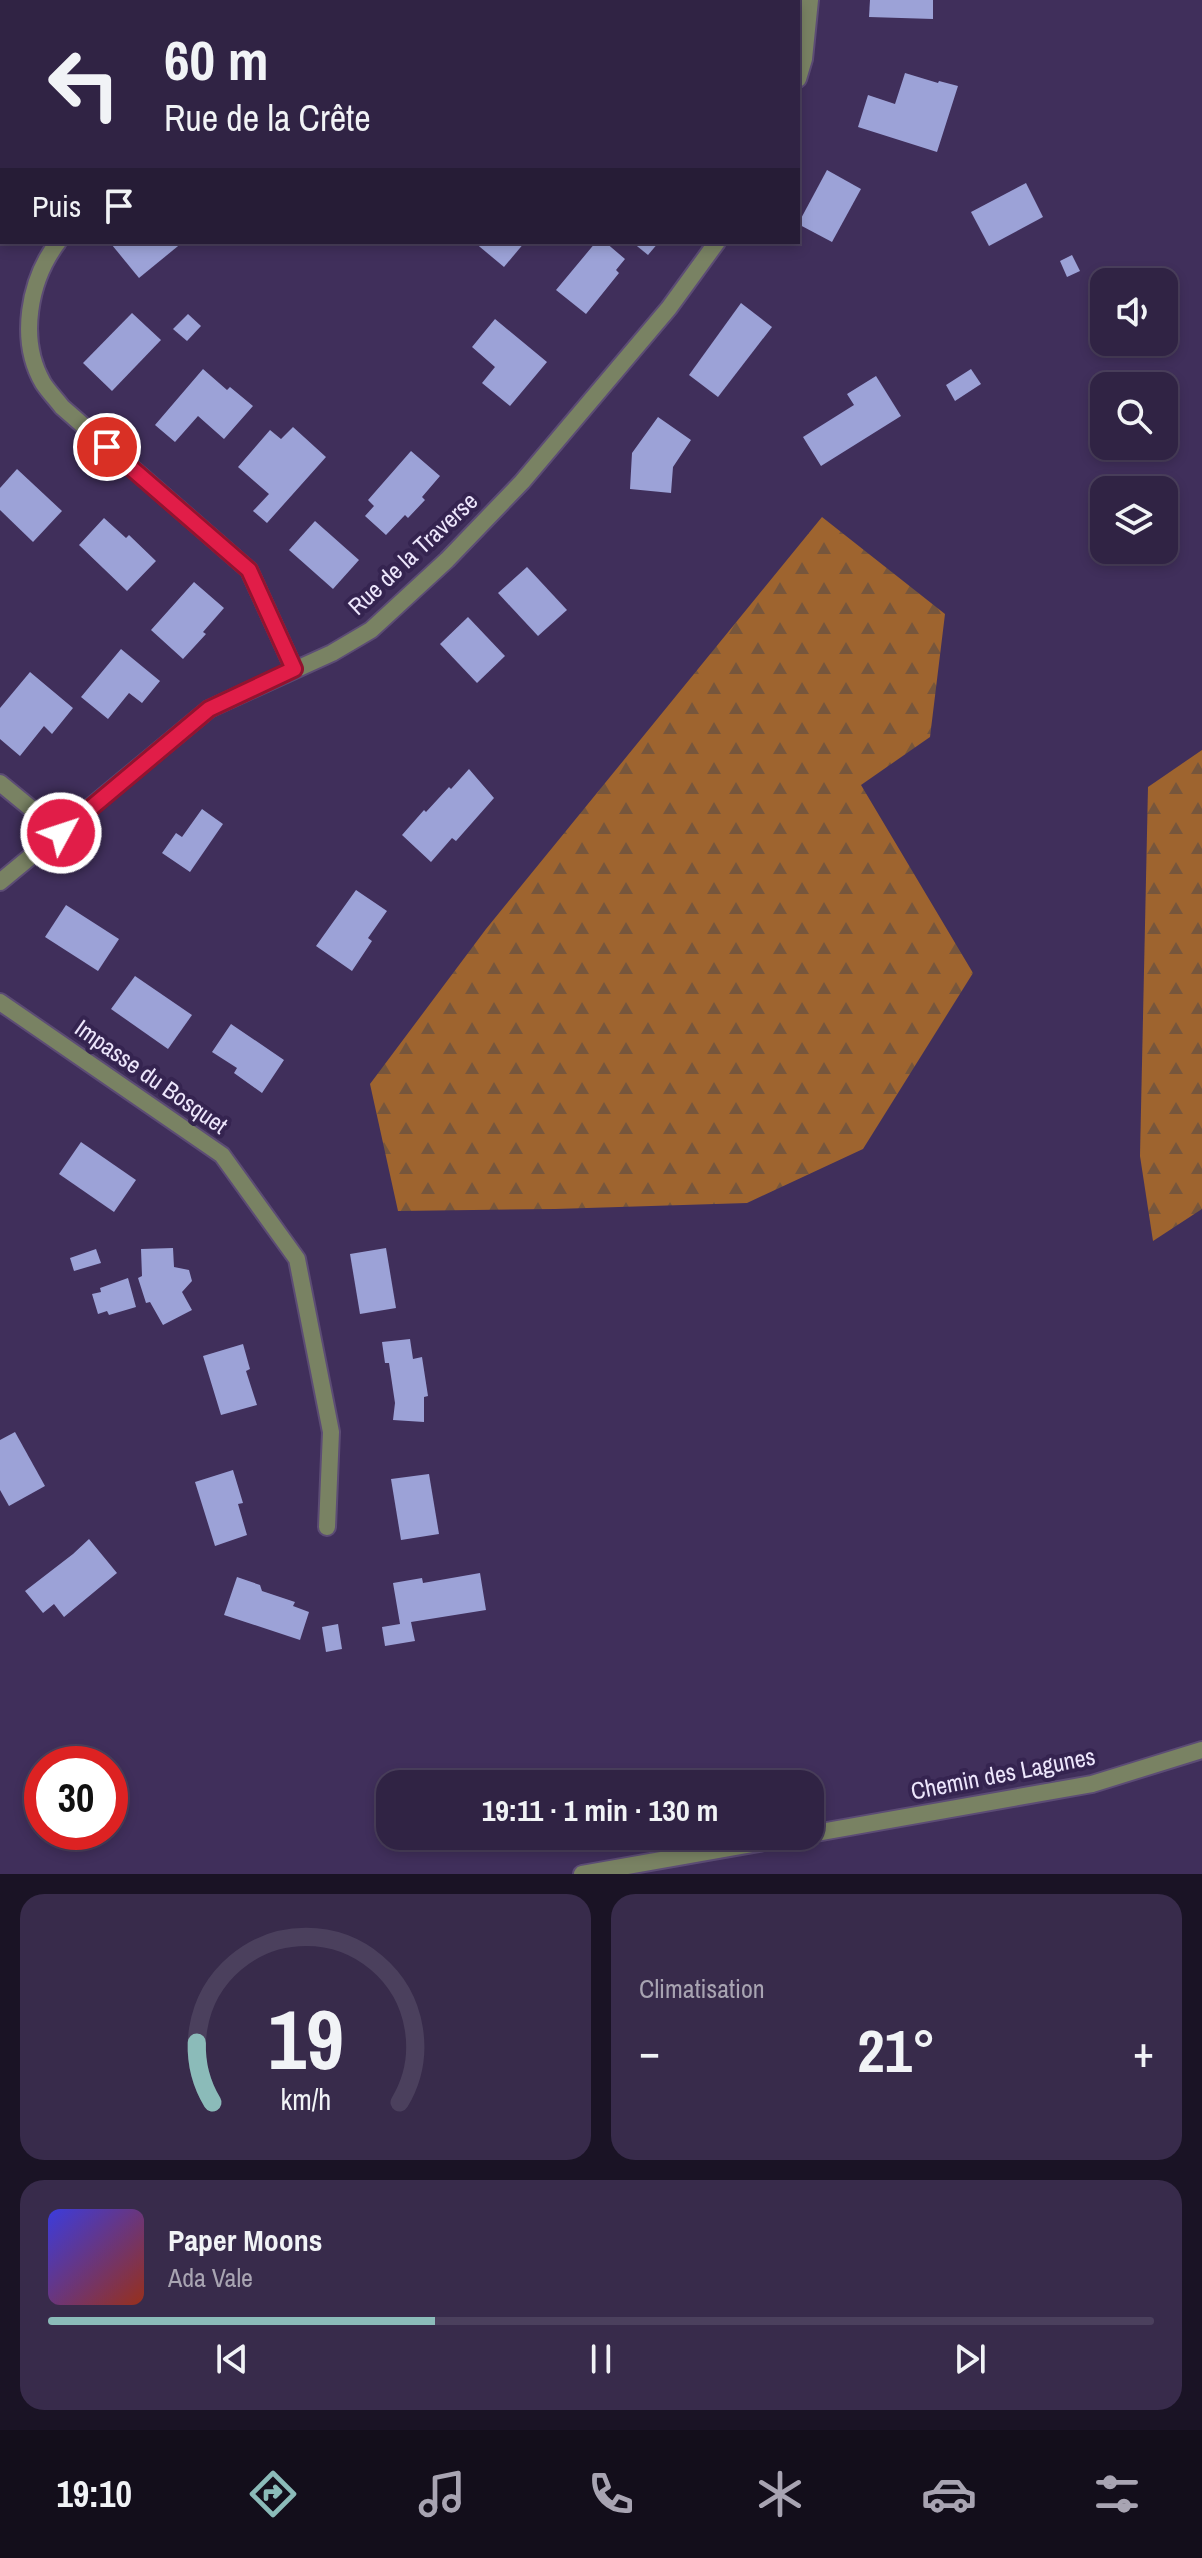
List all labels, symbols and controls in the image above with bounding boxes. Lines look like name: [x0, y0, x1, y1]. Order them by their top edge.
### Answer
text: 60 m: [164, 22, 269, 97]
icon: left: [32, 32, 136, 136]
text: Rue de la Crête: [164, 94, 371, 142]
icon: arrive: [97, 184, 141, 228]
text: Puis: [32, 186, 81, 226]
map controls: [1090, 268, 1178, 564]
button: sound: [1090, 268, 1178, 356]
button: search: [1090, 372, 1178, 460]
pin: [73, 413, 141, 481]
icon: arrive: [85, 425, 129, 469]
button: layers: [1090, 476, 1178, 564]
street label: Rue de la Traverse: [341, 485, 484, 622]
position arrow: [19, 791, 103, 875]
street label: Impasse du Bosquet: [69, 1012, 235, 1141]
street label: Chemin des Lagunes: [908, 1739, 1098, 1807]
speed limit sign: 30: [24, 1746, 128, 1850]
text: 19:11 · 1 min · 130 m: [482, 1790, 718, 1830]
text: Climatisation: [639, 1971, 765, 2006]
text: 19: [268, 1983, 343, 2095]
text: 21°: [857, 2010, 936, 2091]
text: −: [639, 2021, 660, 2081]
text: +: [1133, 2021, 1154, 2081]
text: km/h: [280, 2080, 331, 2119]
text: Paper Moons: [168, 2220, 322, 2260]
text: Ada Vale: [168, 2260, 253, 2295]
icon: previous: [210, 2337, 254, 2381]
icon: pause: [579, 2337, 623, 2381]
icon: next: [948, 2337, 992, 2381]
icon: directions: [245, 2466, 301, 2522]
icon: music: [414, 2466, 470, 2522]
icon: phone: [583, 2466, 639, 2522]
icon: climate: [752, 2466, 808, 2522]
icon: car: [921, 2466, 977, 2522]
icon: filters: [1089, 2466, 1145, 2522]
text: 19:10: [56, 2470, 132, 2518]

